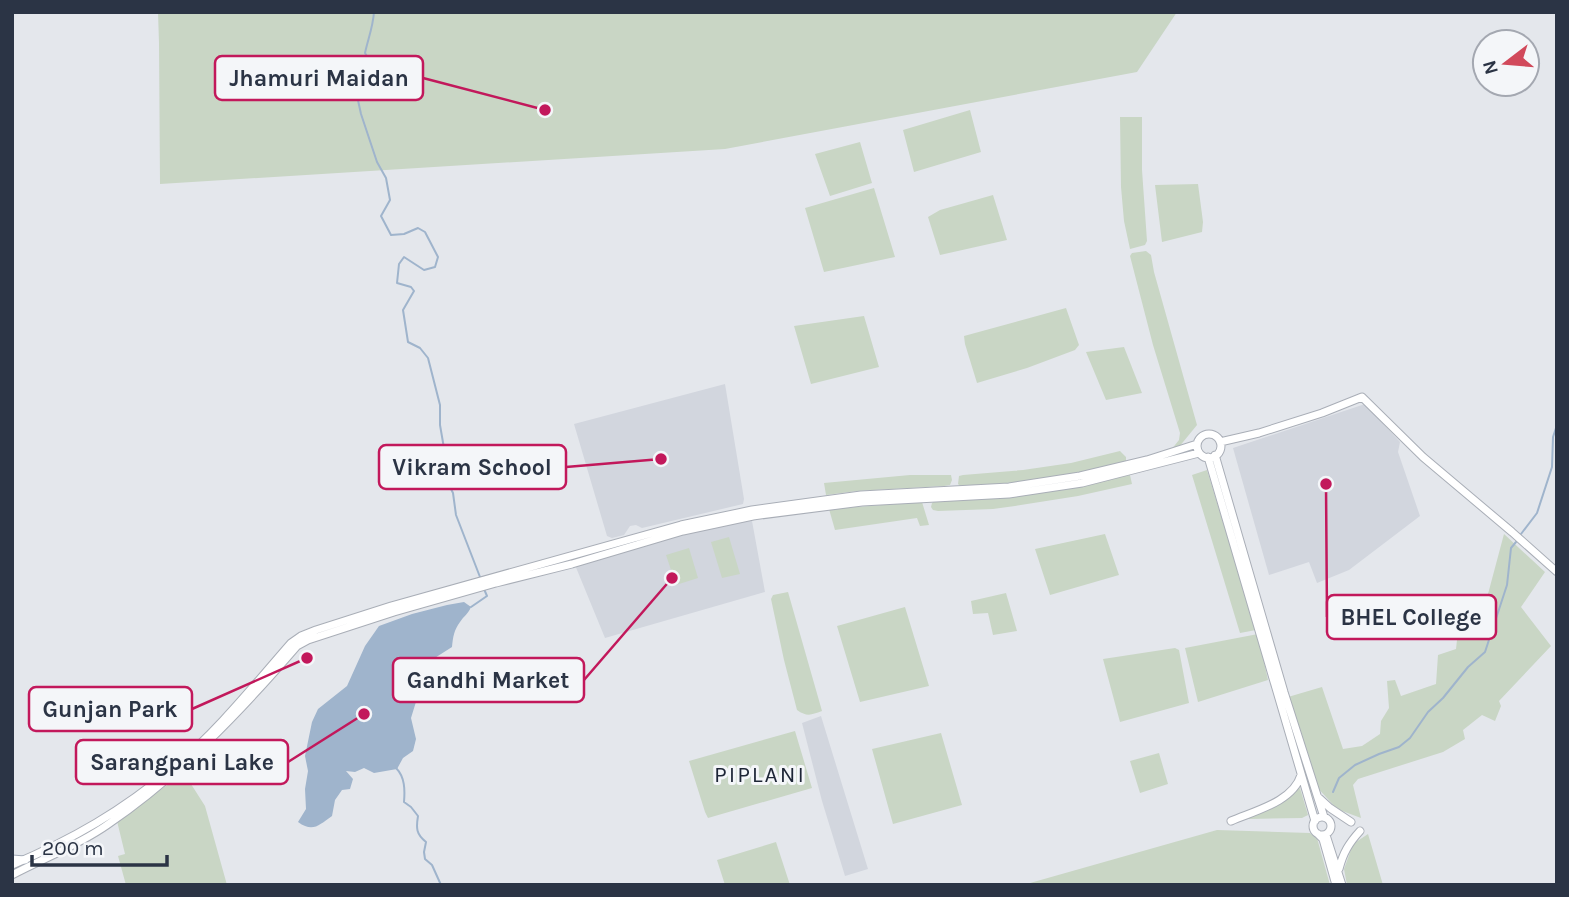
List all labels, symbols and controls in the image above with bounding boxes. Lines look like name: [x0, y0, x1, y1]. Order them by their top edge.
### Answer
north arrow: [1471, 28, 1541, 98]
callout: Jhamuri Maidan: [215, 56, 423, 100]
text: N: [1478, 58, 1503, 77]
text: Jhamuri Maidan: [229, 65, 409, 92]
callout: Vikram School: [379, 445, 566, 489]
text: Vikram School: [392, 454, 552, 481]
callout: BHEL College: [1327, 595, 1496, 639]
text: BHEL College: [1340, 604, 1482, 631]
callout: Gandhi Market: [393, 658, 584, 702]
text: Gandhi Market: [407, 667, 569, 694]
callout: Gunjan Park: [29, 687, 192, 731]
text: Gunjan Park: [42, 696, 178, 723]
callout: Sarangpani Lake: [76, 740, 288, 784]
text: Sarangpani Lake: [90, 749, 274, 776]
district label: PIPLANI: [714, 761, 806, 788]
scale bar: [32, 824, 166, 868]
text: 200 m: [42, 836, 104, 860]

